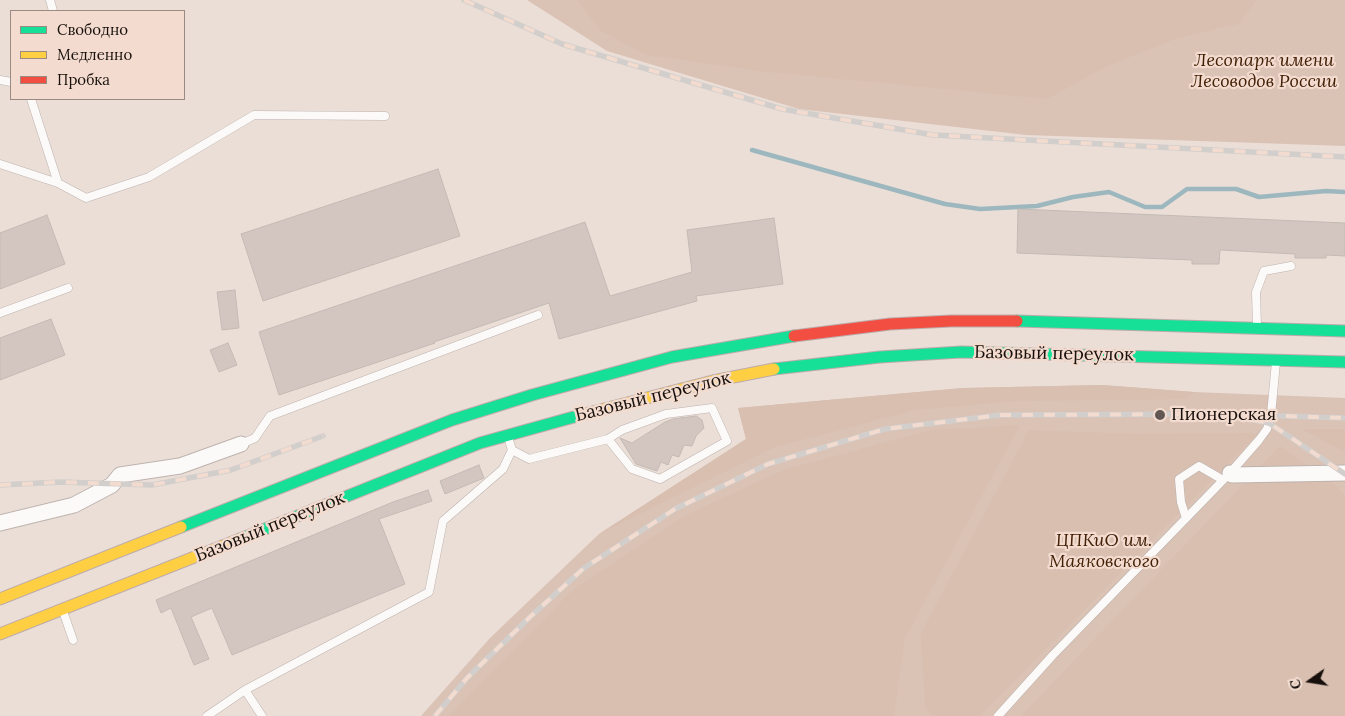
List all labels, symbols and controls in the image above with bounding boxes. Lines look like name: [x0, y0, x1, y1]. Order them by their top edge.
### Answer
legend: [10, 10, 185, 100]
text: Свободно: [57, 20, 128, 39]
text: Медленно: [57, 45, 132, 64]
park label: Лесопарк имени Лесоводов России: [1191, 50, 1337, 92]
text: Пробка: [57, 70, 110, 89]
street label: Базовый переулок: [974, 342, 1134, 366]
street label: Базовый переулок: [573, 367, 733, 427]
place label: Пионерская: [1171, 404, 1276, 426]
marker: Пионерская: [1153, 408, 1167, 422]
street label: Базовый переулок: [192, 487, 348, 567]
park label: ЦПКиО им. Маяковского: [1049, 530, 1159, 572]
north arrow: [1285, 656, 1335, 706]
text: С: [1286, 678, 1305, 691]

